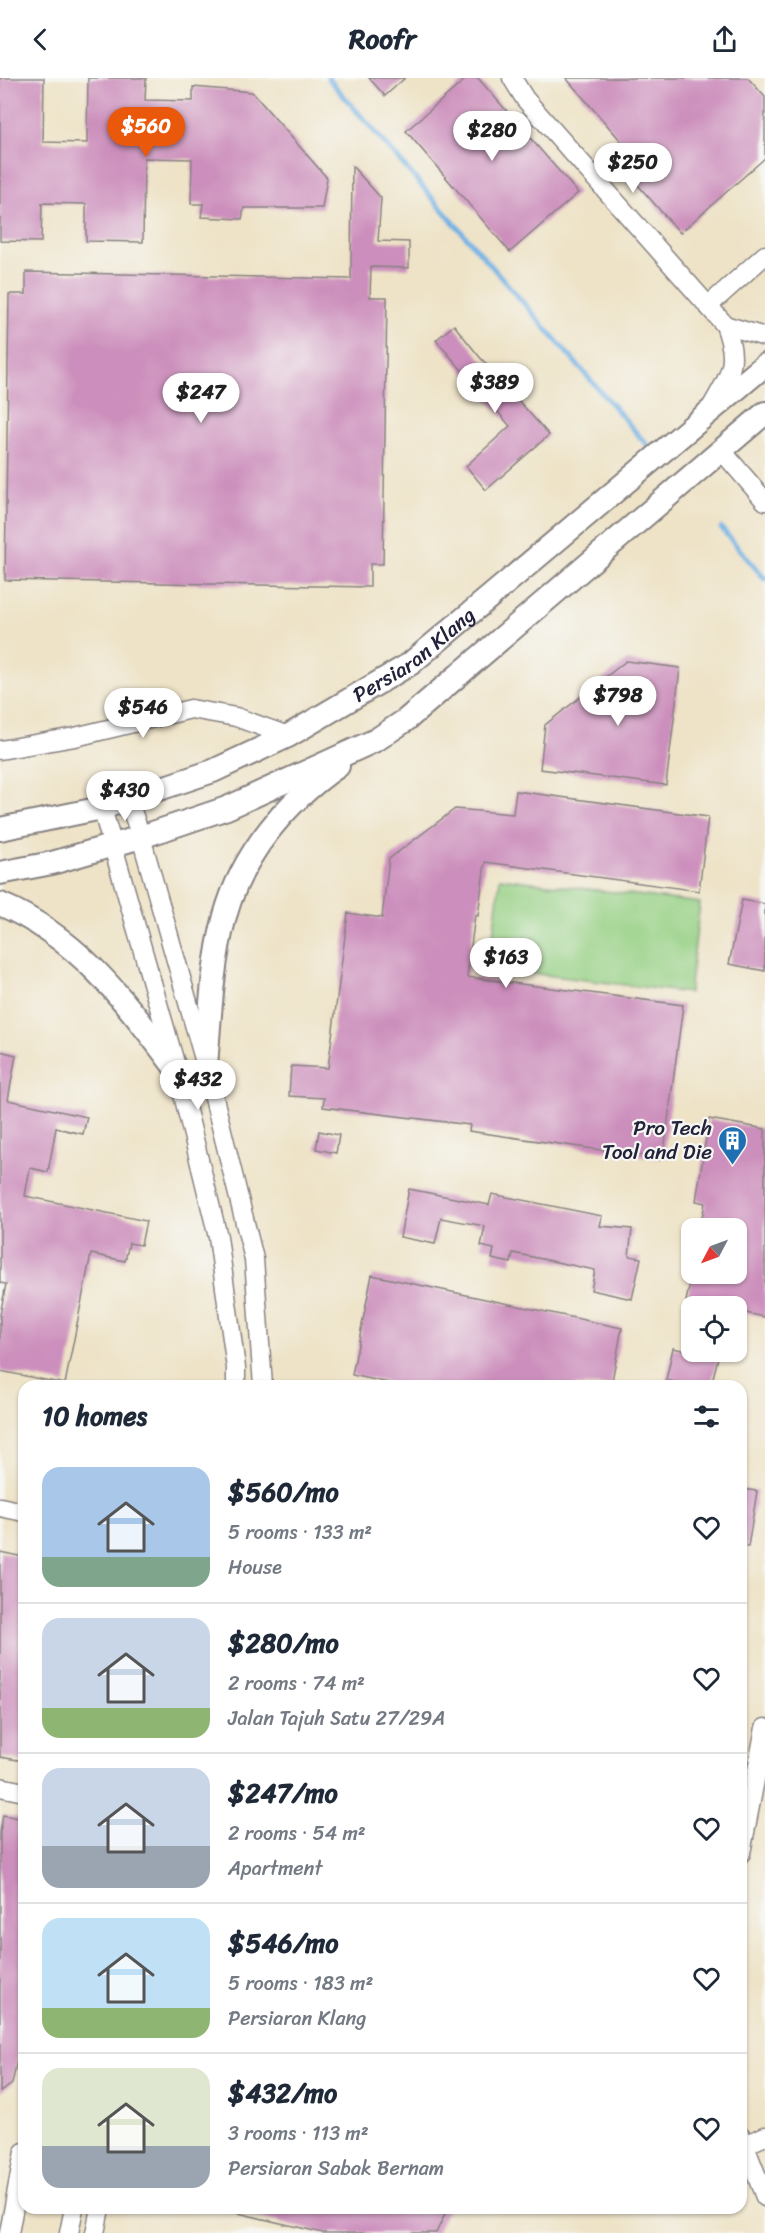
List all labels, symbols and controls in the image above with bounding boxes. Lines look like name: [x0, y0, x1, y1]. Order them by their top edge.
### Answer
text: Roofr: [349, 15, 416, 63]
icon: back: [24, 23, 57, 56]
icon: share: [708, 23, 741, 56]
pin: $560: [110, 107, 182, 158]
text: $560: [121, 109, 171, 144]
pin: $280: [456, 111, 528, 162]
text: $280: [467, 113, 517, 148]
pin: $250: [597, 143, 669, 194]
text: $250: [608, 145, 658, 180]
pin: $389: [459, 363, 531, 414]
text: $389: [471, 365, 519, 400]
pin: $247: [165, 373, 237, 424]
text: $247: [177, 375, 225, 410]
street label: Persiaran Klang: [345, 597, 485, 713]
pin: $798: [582, 676, 654, 727]
text: $798: [593, 678, 643, 713]
pin: $546: [107, 688, 179, 739]
text: $546: [118, 690, 168, 725]
pin: $430: [89, 771, 161, 822]
text: $430: [100, 773, 150, 808]
pin: $163: [470, 938, 542, 989]
text: $163: [484, 940, 528, 975]
pin: $432: [162, 1060, 234, 1111]
text: $432: [174, 1062, 222, 1097]
place label: Pro Tech Tool and Die: [602, 1109, 712, 1171]
building icon: Pro Tech Tool and Die: [717, 1124, 749, 1166]
north arrow: [681, 1218, 747, 1284]
map controls: [681, 1218, 747, 1362]
button: locate: [681, 1296, 747, 1362]
text: 10 homes: [42, 1393, 147, 1439]
icon: filters: [690, 1400, 723, 1433]
text: $560/mo: [228, 1469, 339, 1515]
icon: home: [90, 1491, 162, 1563]
icon: heart: [690, 1511, 723, 1544]
text: 5 rooms · 133 m²: [228, 1515, 372, 1550]
text: House: [228, 1550, 282, 1585]
text: $280/mo: [228, 1620, 339, 1666]
icon: home: [90, 1642, 162, 1714]
icon: heart: [690, 1662, 723, 1695]
text: 2 rooms · 74 m²: [228, 1666, 365, 1701]
text: Jalan Tajuh Satu 27/29A: [228, 1701, 445, 1736]
text: $247/mo: [228, 1770, 338, 1816]
icon: home: [90, 1792, 162, 1864]
icon: heart: [690, 1812, 723, 1845]
text: 2 rooms · 54 m²: [228, 1816, 366, 1851]
text: Apartment: [228, 1851, 322, 1886]
text: $546/mo: [228, 1920, 338, 1966]
icon: home: [90, 1942, 162, 2014]
icon: heart: [690, 1962, 723, 1995]
text: 5 rooms · 183 m²: [228, 1966, 373, 2001]
text: Persiaran Klang: [228, 2001, 366, 2036]
text: $432/mo: [228, 2070, 337, 2116]
icon: home: [90, 2092, 162, 2164]
icon: heart: [690, 2112, 723, 2145]
text: 3 rooms · 113 m²: [228, 2116, 369, 2151]
text: Persiaran Sabak Bernam: [228, 2151, 444, 2186]

